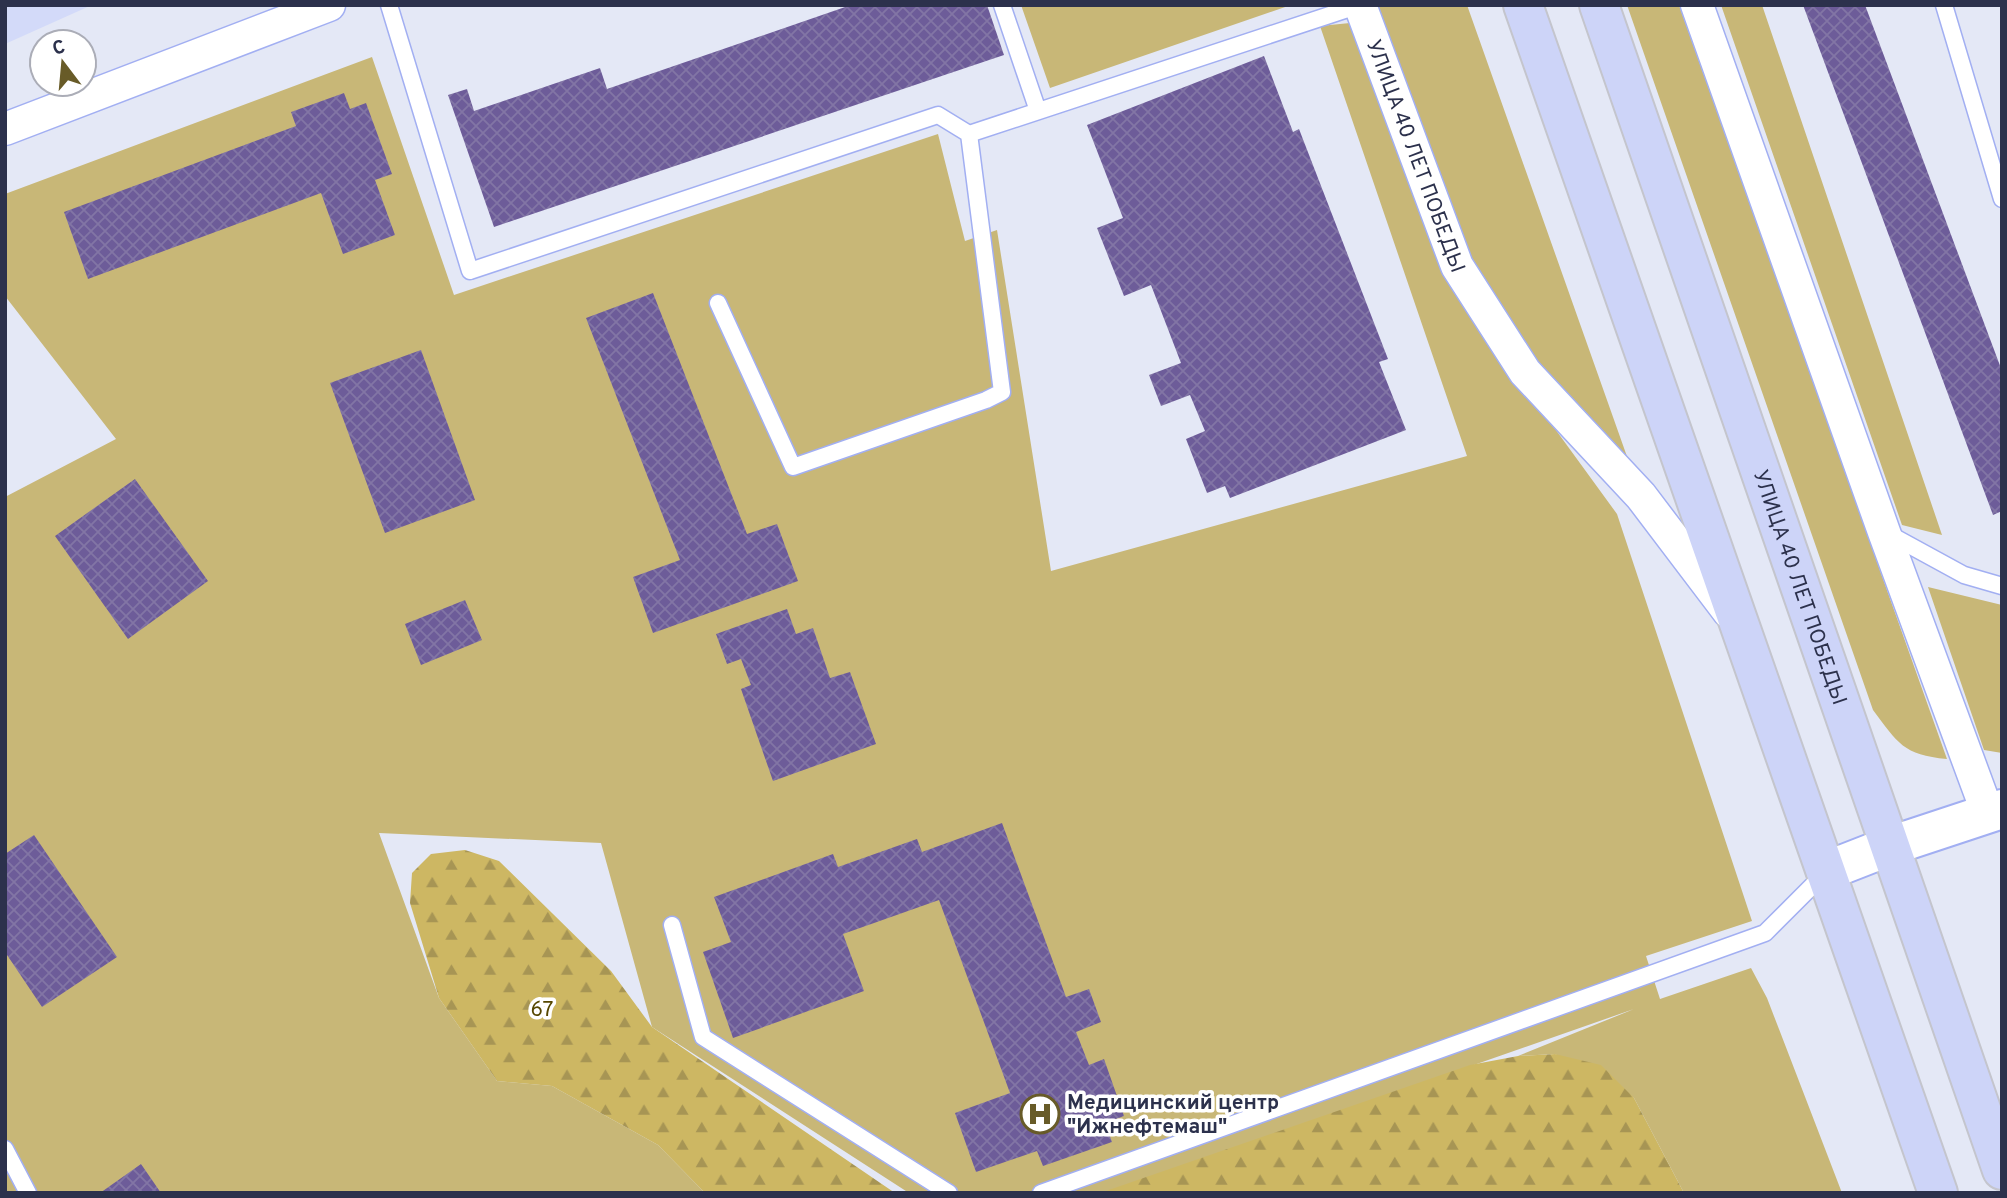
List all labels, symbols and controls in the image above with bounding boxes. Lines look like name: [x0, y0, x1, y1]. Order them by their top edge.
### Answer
north arrow: [28, 28, 98, 98]
text: С: [50, 35, 68, 62]
street label: УЛИЦА 40 ЛЕТ ПОБЕДЫ: [1359, 36, 1470, 277]
street label: УЛИЦА 40 ЛЕТ ПОБЕДЫ: [1746, 467, 1852, 709]
park label: 67: [530, 997, 554, 1024]
place label: Медицинский центр "Ижнефтемаш": [1067, 1090, 1279, 1141]
hospital icon: Медицинский центр "Ижнефтемаш": [1019, 1093, 1061, 1135]

